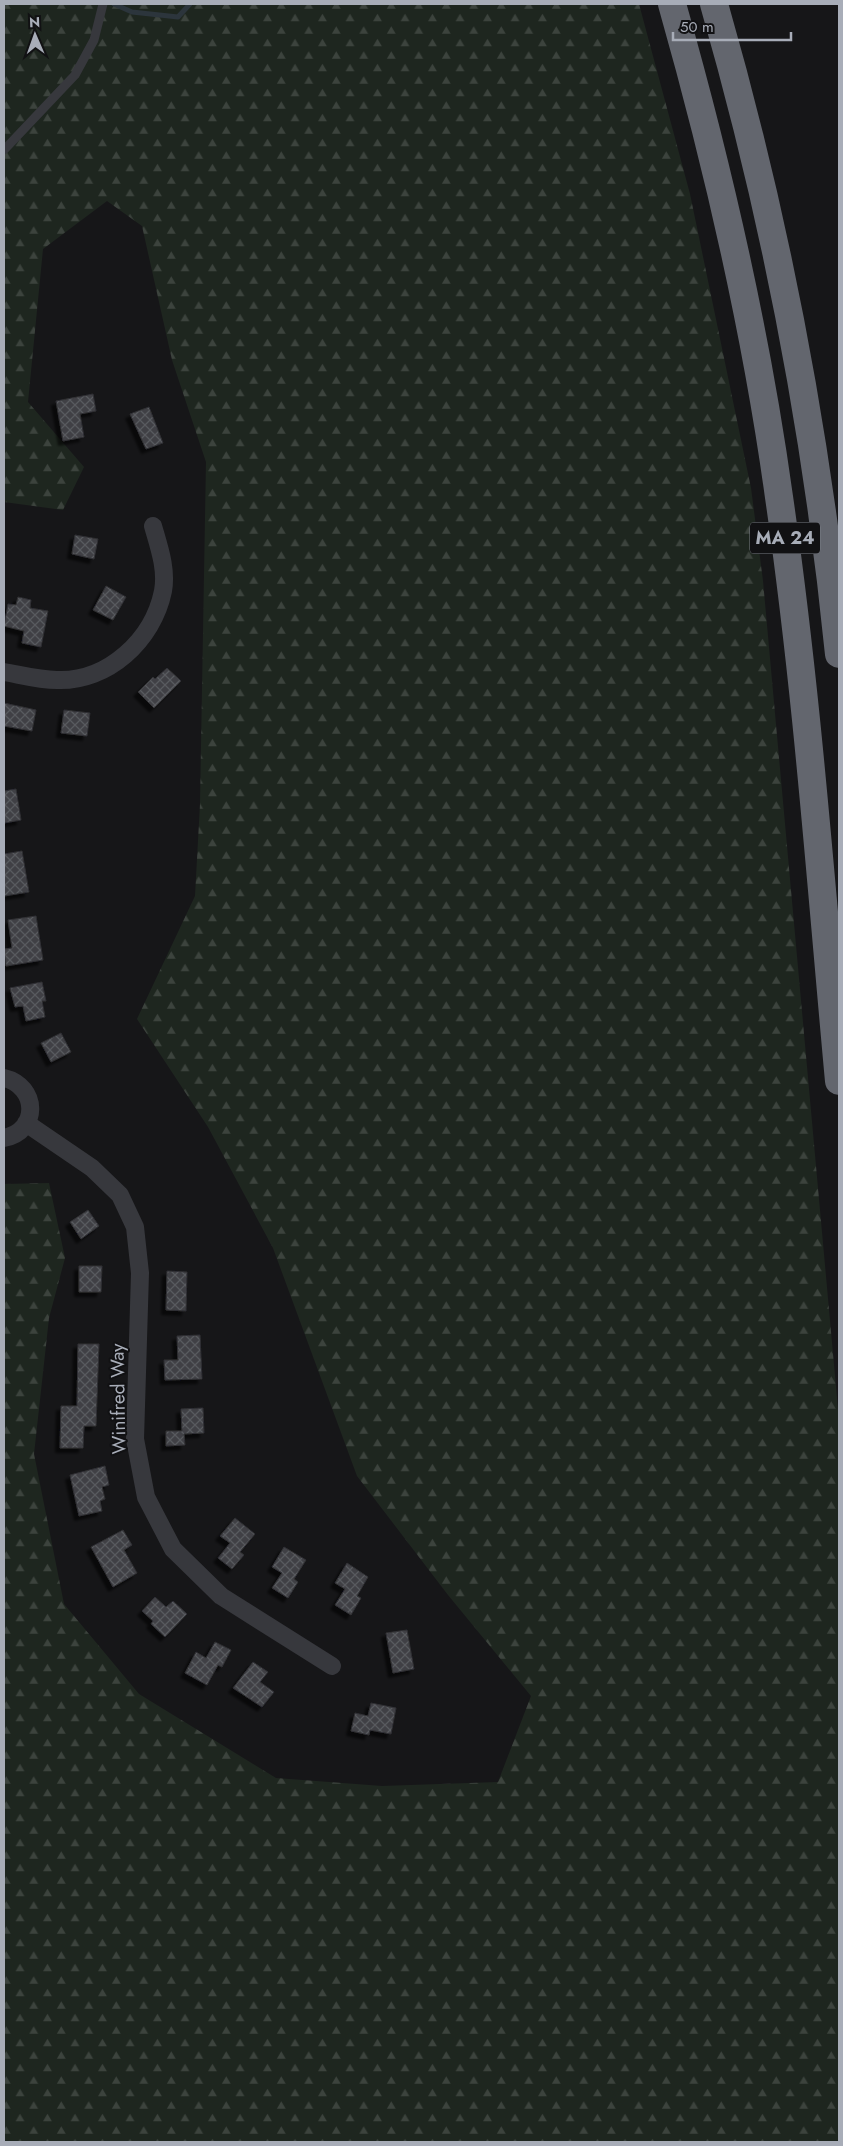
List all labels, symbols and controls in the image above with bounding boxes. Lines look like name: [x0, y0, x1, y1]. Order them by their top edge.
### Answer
north arrow: [10, 10, 60, 60]
scale bar: [673, 10, 790, 42]
text: N: [29, 12, 40, 32]
text: 50 m: [680, 16, 714, 38]
road number: MA 24: [750, 522, 820, 554]
street label: Winifred Way: [104, 1343, 132, 1455]

